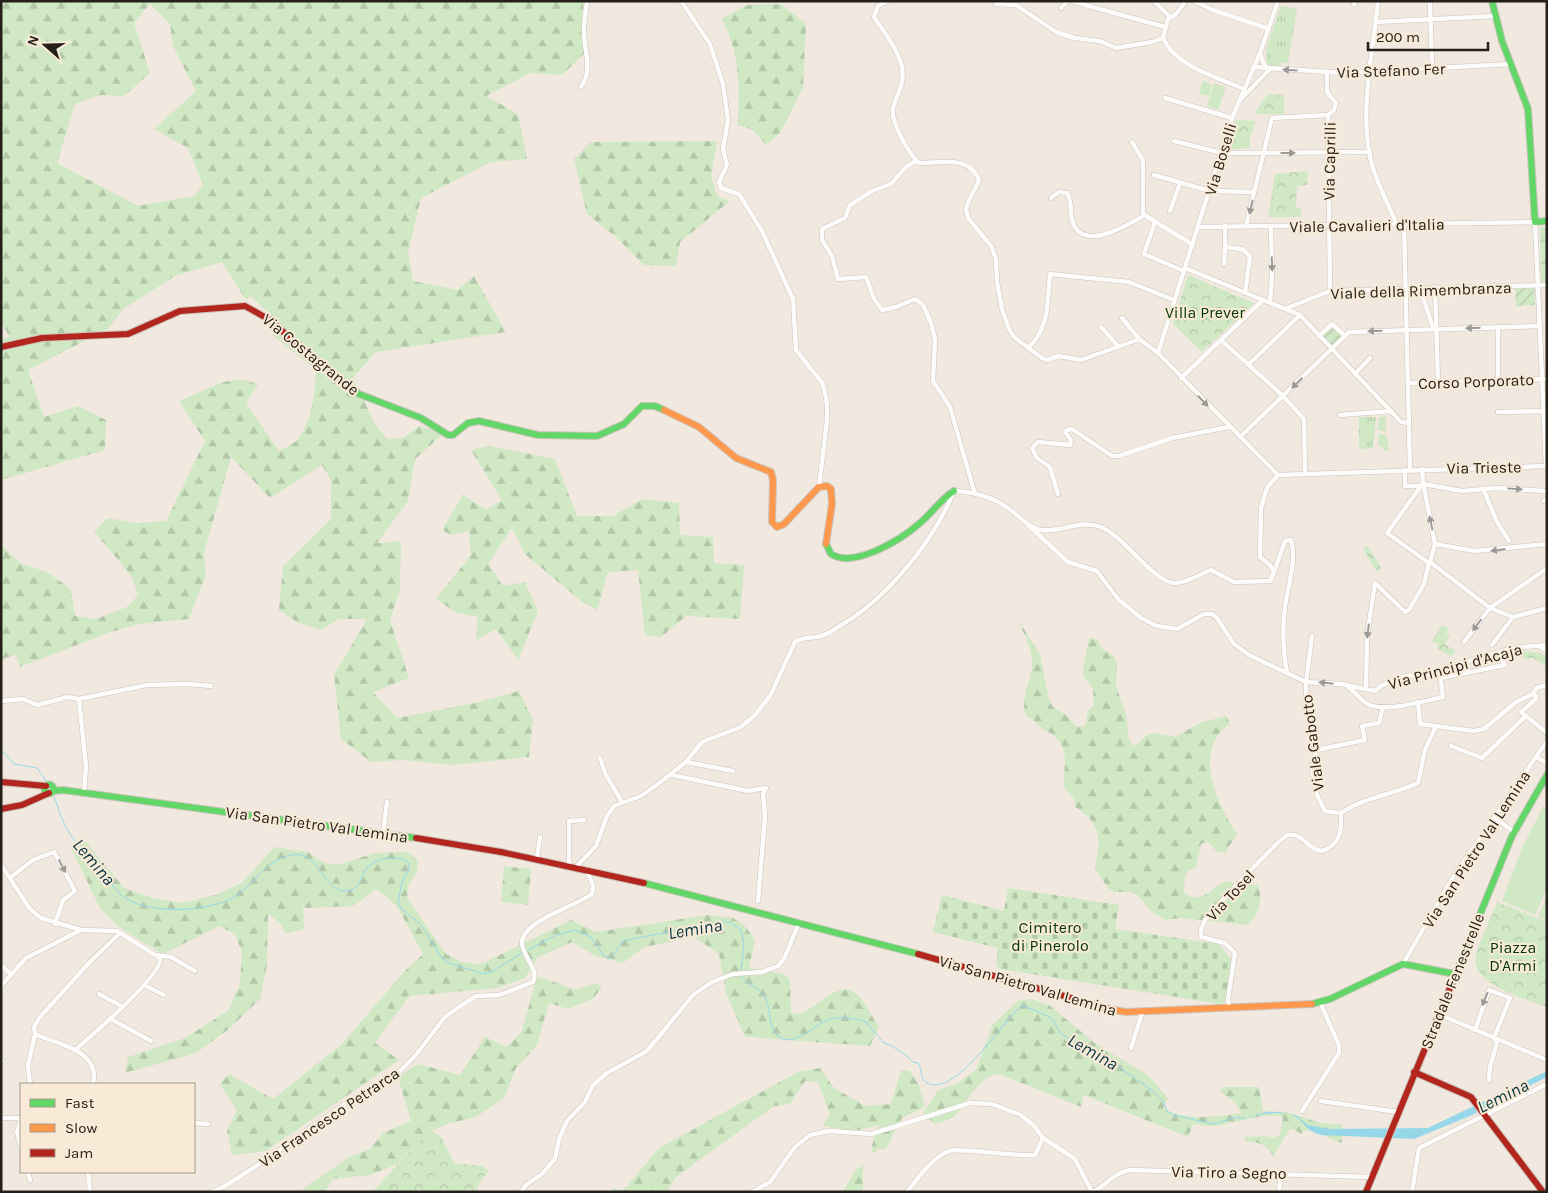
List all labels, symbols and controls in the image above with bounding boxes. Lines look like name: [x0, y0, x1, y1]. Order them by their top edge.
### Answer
north arrow: [20, 20, 70, 70]
scale bar: [1368, 20, 1488, 52]
text: 200 m: [1376, 28, 1420, 46]
text: N: [24, 33, 43, 48]
street label: Via Stefano Fer: [1336, 59, 1446, 82]
one-way arrow: [1282, 65, 1298, 73]
street label: Via Boselli: [1200, 120, 1241, 198]
street label: Via Caprilli: [1319, 122, 1340, 200]
one-way arrow: [1281, 148, 1297, 156]
one-way arrow: [1247, 199, 1255, 214]
street label: Viale Cavalieri d'Italia: [1289, 215, 1445, 236]
one-way arrow: [1268, 257, 1276, 273]
street label: Viale della Rimembranza: [1330, 278, 1512, 303]
park label: Villa Prever: [1165, 303, 1245, 322]
street label: Via Costagrande: [258, 310, 363, 399]
one-way arrow: [1465, 325, 1481, 333]
one-way arrow: [1367, 327, 1383, 335]
street label: Corso Porporato: [1418, 370, 1534, 393]
one-way arrow: [1291, 377, 1303, 389]
one-way arrow: [1197, 395, 1209, 407]
street label: Via Trieste: [1447, 457, 1521, 478]
one-way arrow: [1507, 486, 1523, 494]
one-way arrow: [1427, 515, 1435, 531]
one-way arrow: [1490, 546, 1506, 554]
one-way arrow: [1472, 618, 1482, 632]
one-way arrow: [1364, 624, 1372, 640]
street label: Via Principi d'Acaja: [1386, 639, 1524, 694]
one-way arrow: [1317, 679, 1333, 687]
street label: Viale Gabotto: [1297, 694, 1328, 792]
street label: Via San Pietro Val Lemina: [1418, 767, 1534, 932]
street label: Via San Pietro Val Lemina: [225, 802, 409, 847]
water label: Lemina: [68, 834, 120, 890]
one-way arrow: [57, 859, 66, 872]
street label: Via Tosel: [1202, 866, 1259, 925]
street label: Stradale Fenestrelle: [1417, 911, 1488, 1052]
water label: Lemina: [666, 914, 724, 944]
park label: Cimitero di Pinerolo: [1011, 918, 1089, 955]
park label: Piazza D'Armi: [1489, 938, 1537, 975]
street label: Via San Pietro Val Lemina: [937, 951, 1119, 1020]
one-way arrow: [1481, 992, 1489, 1007]
water label: Lemina: [1064, 1029, 1122, 1075]
street label: Via Francesco Petrarca: [255, 1063, 403, 1171]
water label: Lemina: [1474, 1074, 1532, 1118]
legend: [20, 1083, 195, 1173]
text: Fast: [65, 1094, 95, 1112]
text: Slow: [65, 1119, 97, 1137]
text: Jam: [65, 1144, 93, 1162]
street label: Via Tiro a Segno: [1171, 1162, 1287, 1183]

